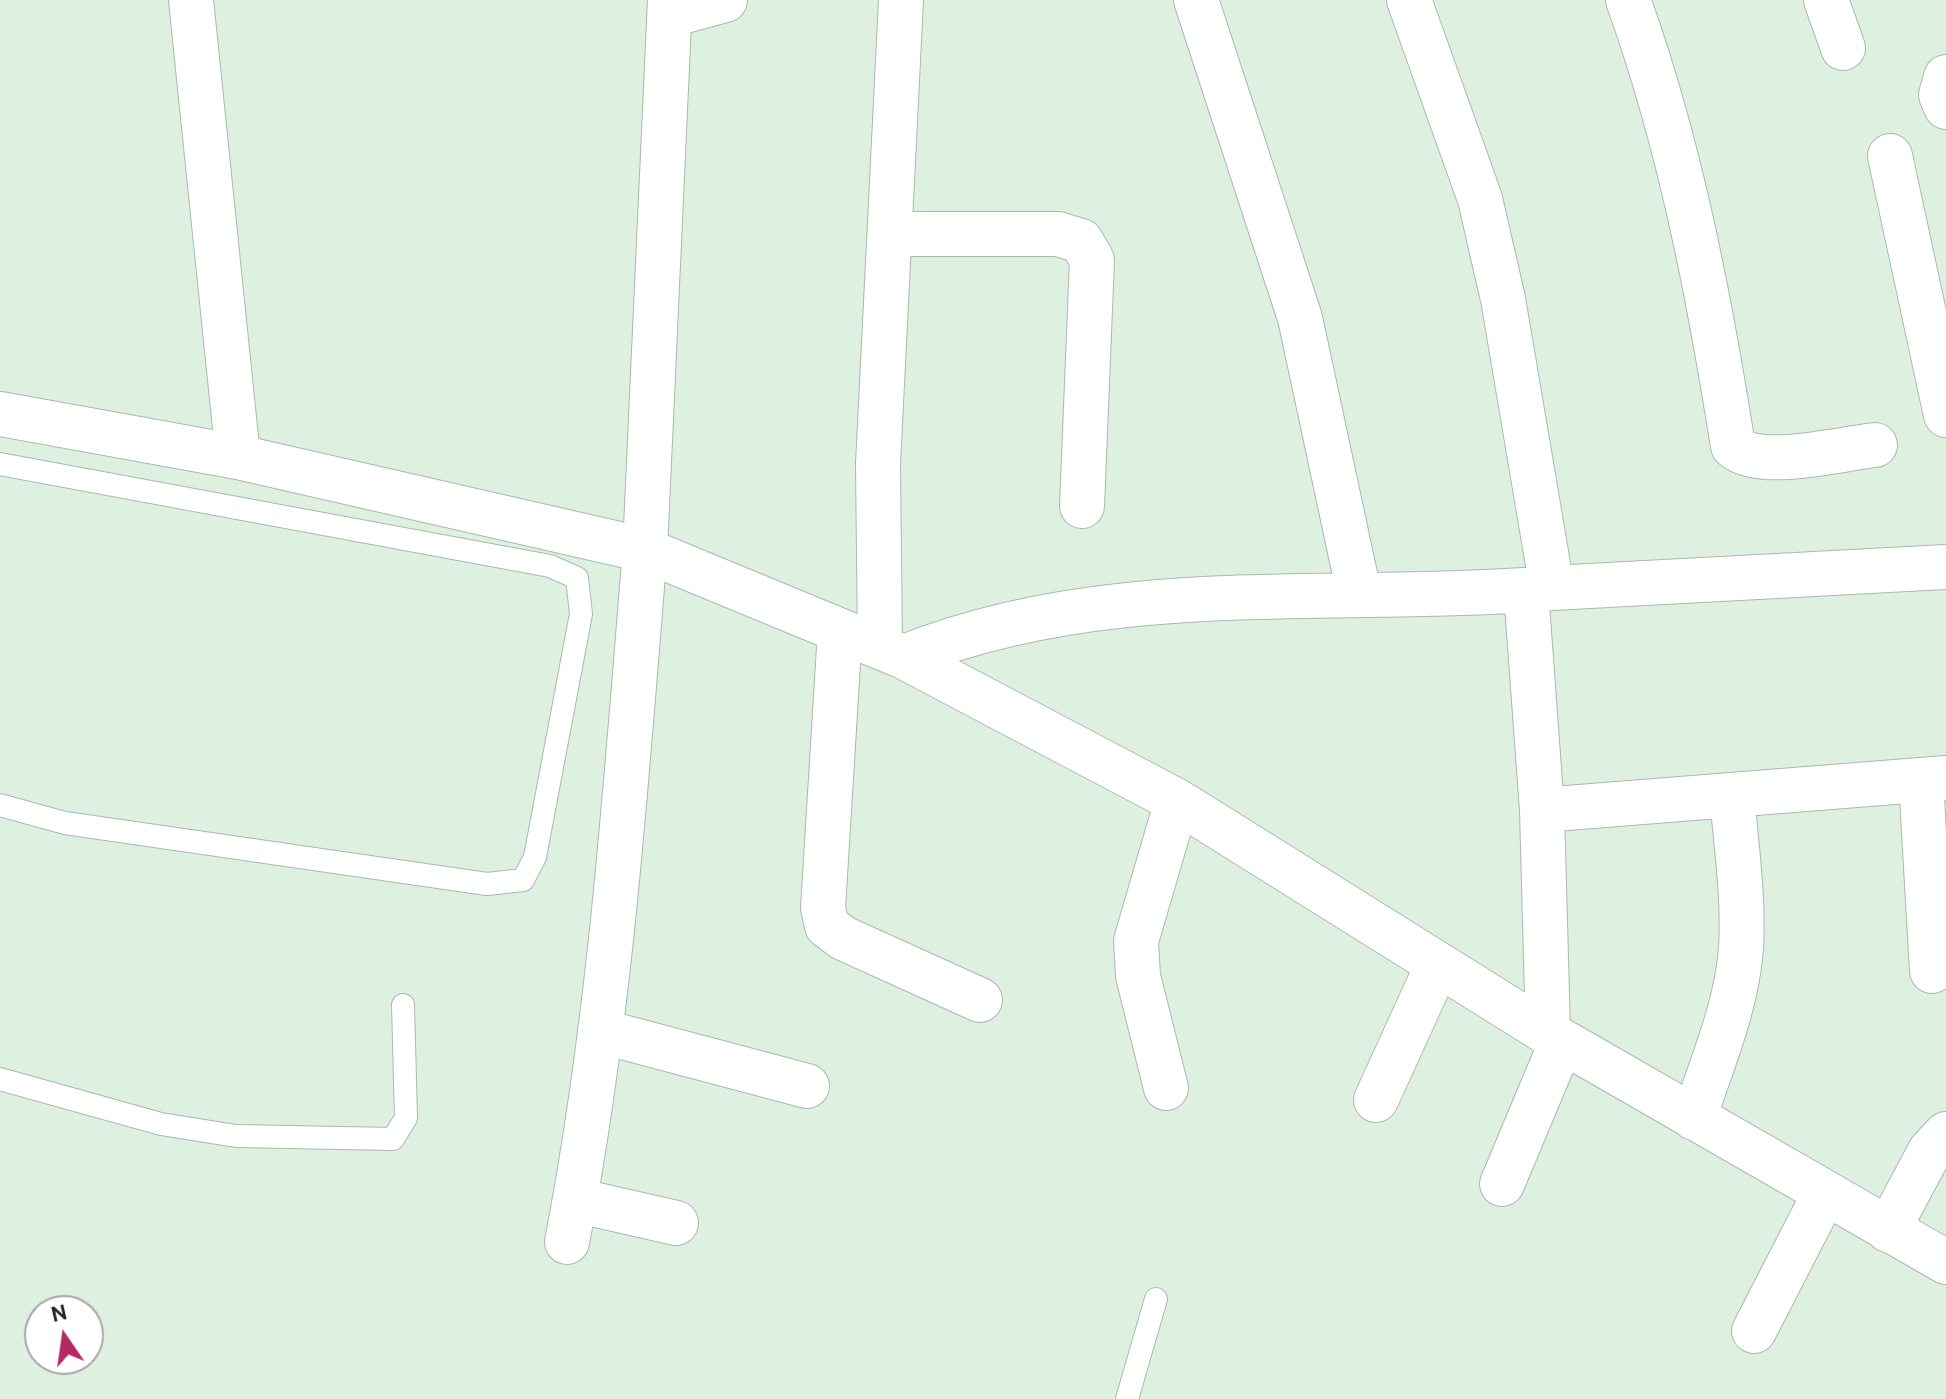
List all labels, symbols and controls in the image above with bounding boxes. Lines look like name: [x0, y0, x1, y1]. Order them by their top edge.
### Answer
north arrow: [24, 1295, 104, 1375]
text: N: [48, 1298, 70, 1328]

